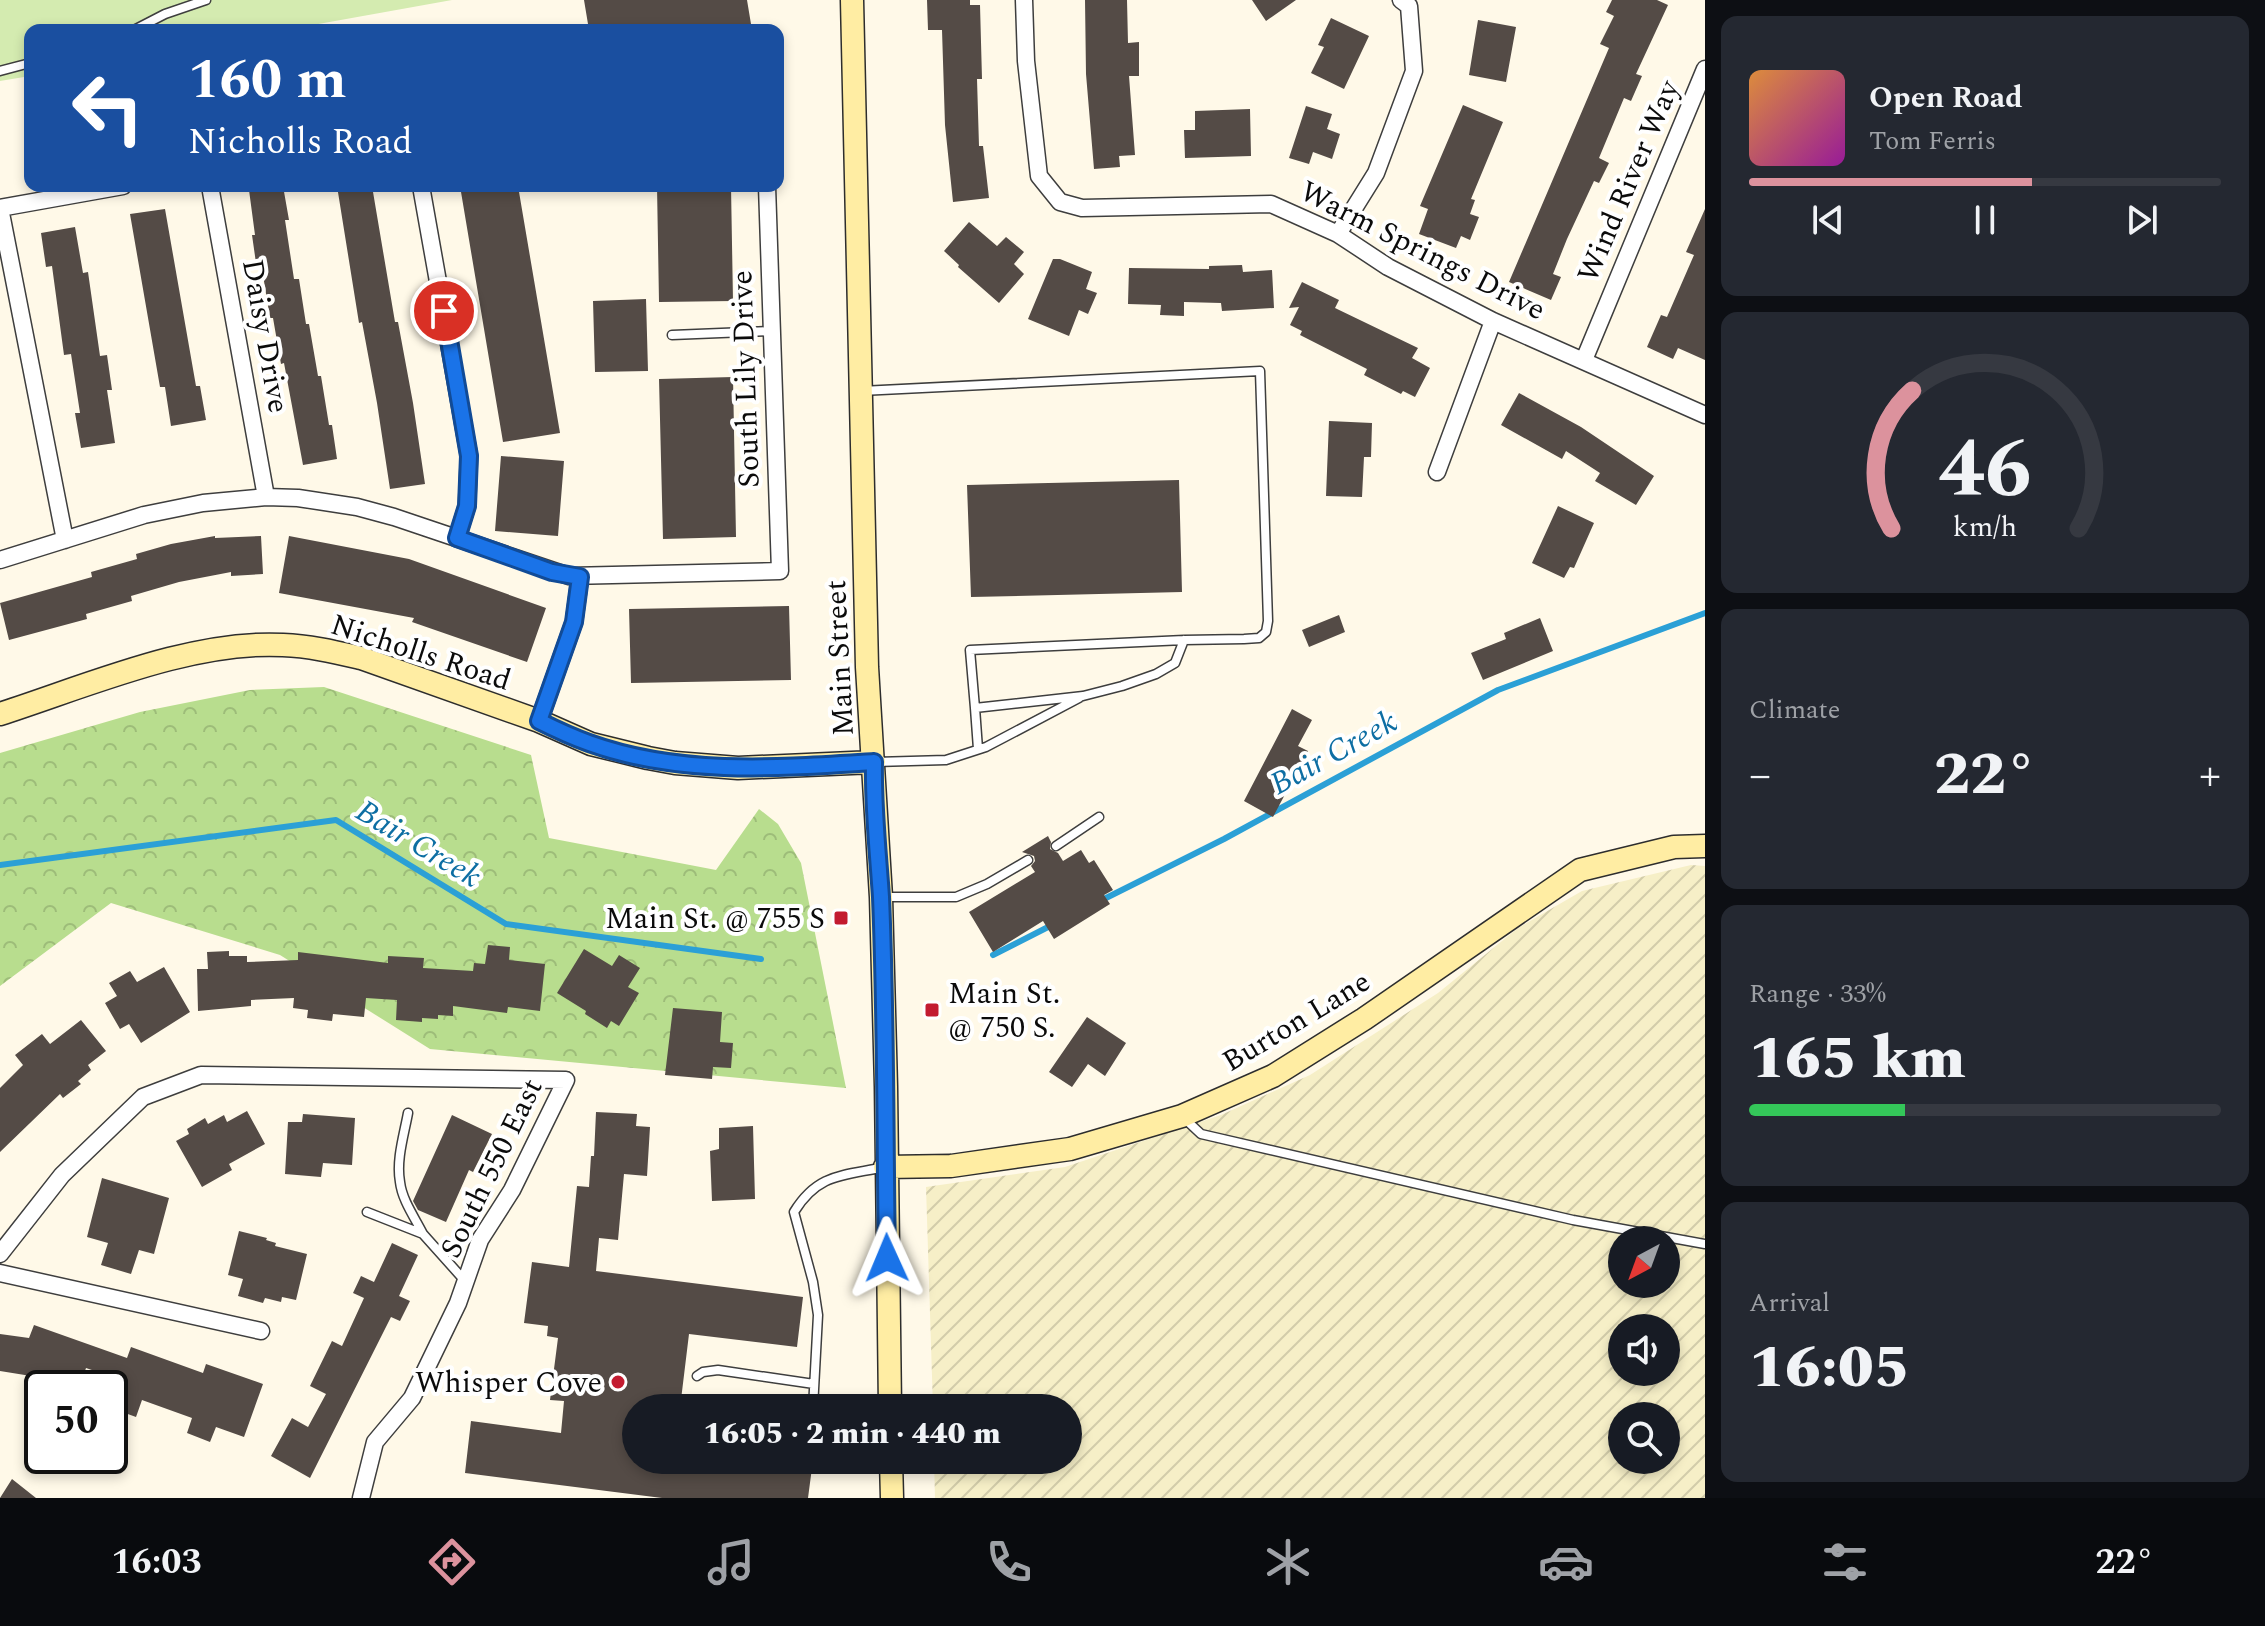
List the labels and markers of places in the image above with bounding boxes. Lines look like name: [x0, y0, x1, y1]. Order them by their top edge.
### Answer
pin: [410, 277, 478, 345]
place label: Main St. @ 755 S: [605, 896, 825, 942]
marker: Main St. @ 755 S: [832, 909, 850, 927]
place label: Main St. @ 750 S.: [948, 971, 1060, 1051]
marker: Main St. @ 750 S.: [923, 1001, 941, 1019]
place label: Whisper Cove: [415, 1360, 602, 1406]
marker: Whisper Cove: [609, 1373, 627, 1391]

